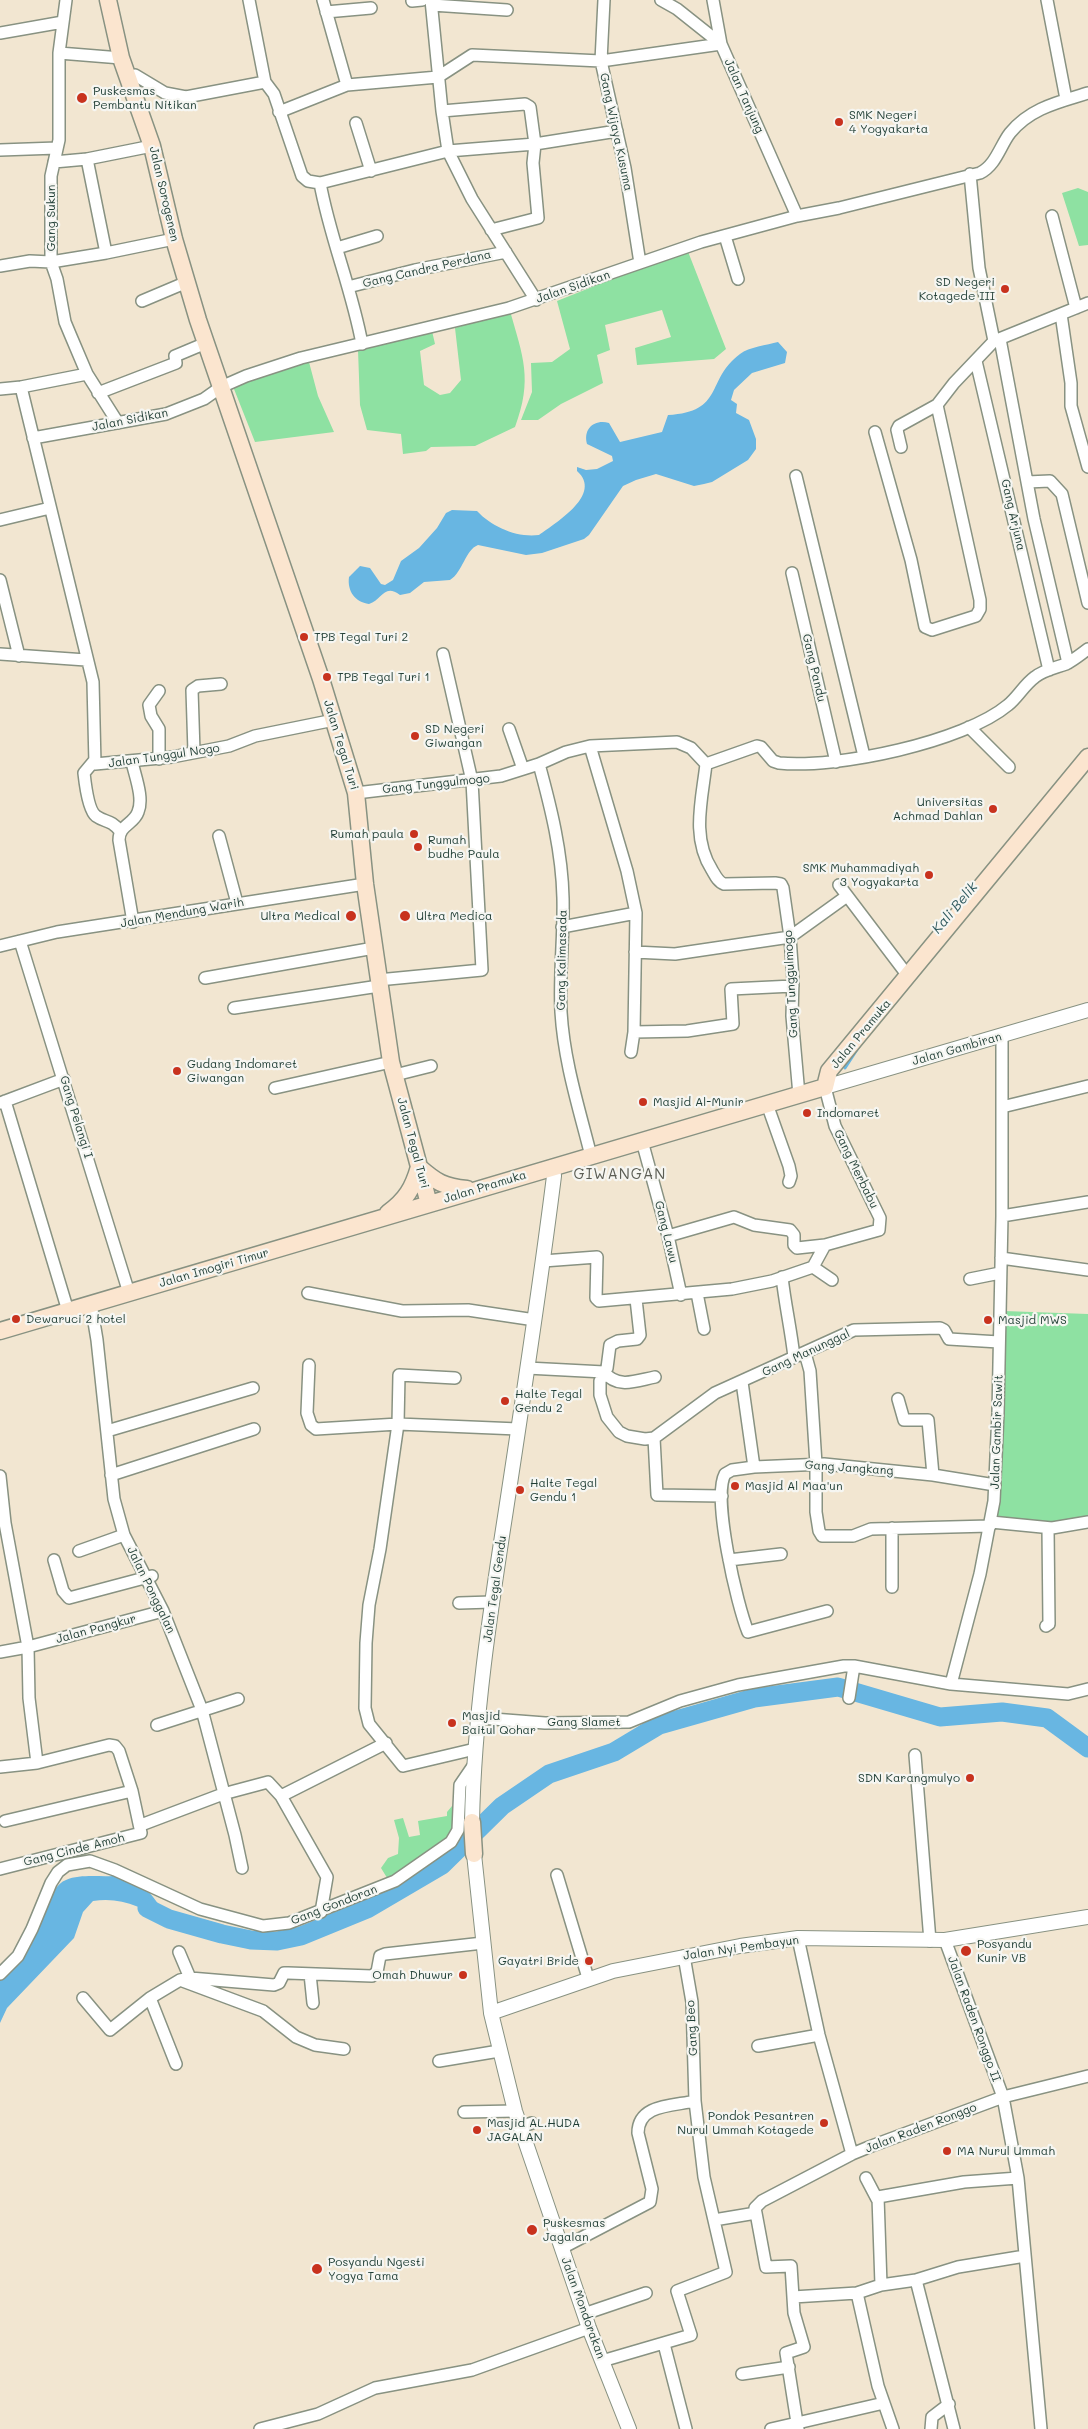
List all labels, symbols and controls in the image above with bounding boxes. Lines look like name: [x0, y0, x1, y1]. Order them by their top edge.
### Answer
street label: Jalan Tanjung: [721, 57, 767, 135]
street label: Gang Wijaya Kusuma: [596, 72, 636, 192]
place label: Puskesmas Pembantu Nitikan: [93, 84, 197, 112]
marker: Puskesmas Pembantu Nitikan: [75, 91, 89, 105]
place label: SMK Negeri 4 Yogyakarta: [849, 108, 928, 136]
marker: SMK Negeri 4 Yogyakarta: [833, 116, 845, 128]
street label: Jalan Sorogenen: [146, 145, 182, 243]
street label: Gang Sukun: [44, 185, 58, 251]
street label: Gang Candra Perdana: [361, 247, 493, 291]
street label: Jalan Sidikan: [534, 268, 612, 306]
place label: SD Negeri Kotagede III: [919, 275, 995, 303]
marker: SD Negeri Kotagede III: [999, 283, 1011, 295]
street label: Jalan Sidikan: [91, 406, 169, 434]
street label: Gang Arjuna: [998, 478, 1028, 552]
place label: TPB Tegal Turi 2: [314, 630, 408, 644]
marker: TPB Tegal Turi 2: [298, 631, 310, 643]
street label: Gang Pandu: [799, 633, 829, 703]
place label: TPB Tegal Turi 1: [337, 670, 430, 684]
marker: TPB Tegal Turi 1: [321, 671, 333, 683]
street label: Jalan Tegal Turi: [320, 698, 362, 792]
place label: SD Negeri Giwangan: [425, 722, 484, 750]
marker: SD Negeri Giwangan: [409, 730, 421, 742]
street label: Jalan Tunggul Nogo: [107, 741, 221, 771]
street label: Gang Tunggulmogo: [382, 771, 490, 797]
place label: Universitas Achmad Dahlan: [893, 795, 983, 823]
marker: Universitas Achmad Dahlan: [987, 803, 999, 815]
place label: Rumah paula: [330, 827, 404, 841]
marker: Rumah paula: [408, 828, 420, 840]
place label: Rumah budhe Paula: [428, 833, 500, 861]
marker: Rumah budhe Paula: [412, 841, 424, 853]
place label: SMK Muhammadiyah 3 Yogyakarta: [803, 861, 919, 889]
marker: SMK Muhammadiyah 3 Yogyakarta: [923, 869, 935, 881]
water label: Kali Belik: [929, 879, 981, 937]
street label: Jalan Mendung Warih: [119, 895, 245, 931]
place label: Ultra Medical: [261, 909, 340, 923]
marker: Ultra Medical: [344, 909, 358, 923]
marker: Ultra Medica: [398, 909, 412, 923]
place label: Ultra Medica: [416, 909, 492, 923]
street label: Gang Kalimasada: [554, 910, 570, 1010]
street label: Gang Tunggulmogo: [781, 930, 801, 1038]
street label: Jalan Pramuka: [828, 996, 894, 1072]
street label: Jalan Gambiran: [911, 1029, 1003, 1069]
place label: Gudang Indomaret Giwangan: [187, 1057, 297, 1085]
marker: Gudang Indomaret Giwangan: [171, 1065, 183, 1077]
street label: Gang Pelangi I: [57, 1074, 95, 1160]
place label: Masjid Al-Munir: [653, 1095, 744, 1109]
street label: Jalan Tegal Turi: [394, 1096, 432, 1190]
marker: Masjid Al-Munir: [637, 1096, 649, 1108]
place label: Indomaret: [817, 1106, 879, 1120]
marker: Indomaret: [801, 1107, 813, 1119]
street label: Gang Merbabu: [831, 1127, 881, 1211]
district label: GIWANGAN: [573, 1165, 667, 1183]
street label: Jalan Pramuka: [442, 1168, 528, 1206]
street label: Gang Lawu: [651, 1199, 681, 1265]
street label: Jalan Imogiri Timur: [157, 1245, 271, 1291]
place label: Dewaruci 2 hotel: [26, 1312, 126, 1326]
marker: Dewaruci 2 hotel: [10, 1313, 22, 1325]
place label: Masjid MWS: [998, 1313, 1067, 1327]
marker: Masjid MWS: [982, 1314, 994, 1326]
street label: Gang Manunggal: [760, 1326, 852, 1380]
street label: Jalan Gambir Sawit: [988, 1374, 1006, 1490]
place label: Halte Tegal Gendu 2: [515, 1387, 582, 1415]
marker: Halte Tegal Gendu 2: [499, 1395, 511, 1407]
street label: Gang Jangkang: [804, 1458, 894, 1478]
place label: Halte Tegal Gendu 1: [530, 1476, 597, 1504]
place label: Masjid Al Maa'un: [745, 1479, 843, 1493]
marker: Masjid Al Maa'un: [729, 1480, 741, 1492]
marker: Halte Tegal Gendu 1: [514, 1484, 526, 1496]
street label: Jalan Tegal Gendu: [480, 1535, 510, 1643]
street label: Jalan Ponggalan: [124, 1544, 178, 1636]
street label: Jalan Pangkur: [54, 1611, 138, 1647]
place label: Masjid Baitul Qohar: [462, 1709, 536, 1737]
street label: Gang Slamet: [547, 1715, 621, 1729]
marker: Masjid Baitul Qohar: [446, 1717, 458, 1729]
place label: SDN Karangmulyo: [858, 1771, 960, 1785]
marker: SDN Karangmulyo: [964, 1772, 976, 1784]
street label: Gang Cinde Amoh: [22, 1831, 126, 1869]
street label: Gang Gondoran: [289, 1882, 379, 1928]
street label: Jalan Nyi Pembayun: [682, 1933, 800, 1963]
place label: Posyandu Kunir VB: [977, 1937, 1032, 1965]
marker: Posyandu Kunir VB: [959, 1944, 973, 1958]
place label: Gayatri Bride: [498, 1954, 579, 1968]
street label: Jalan Raden Ronggo II: [945, 1954, 1003, 2084]
marker: Gayatri Bride: [583, 1955, 595, 1967]
place label: Omah Dhuwur: [372, 1968, 453, 1982]
marker: Omah Dhuwur: [457, 1969, 469, 1981]
street label: Gang Beo: [683, 2000, 701, 2056]
street label: Jalan Raden Ronggo: [863, 2100, 979, 2156]
place label: Pondok Pesantren Nurul Ummah Kotagede: [677, 2109, 814, 2137]
place label: Masjid AL.HUDA JAGALAN: [487, 2116, 580, 2144]
marker: Pondok Pesantren Nurul Ummah Kotagede: [818, 2117, 830, 2129]
marker: Masjid AL.HUDA JAGALAN: [471, 2124, 483, 2136]
place label: MA Nurul Ummah: [957, 2144, 1055, 2158]
marker: MA Nurul Ummah: [941, 2145, 953, 2157]
place label: Puskesmas Jagalan: [543, 2216, 605, 2244]
marker: Puskesmas Jagalan: [525, 2223, 539, 2237]
place label: Posyandu Ngesti Yogya Tama: [328, 2255, 425, 2283]
street label: Jalan Mondorakan: [558, 2255, 608, 2361]
marker: Posyandu Ngesti Yogya Tama: [310, 2262, 324, 2276]

